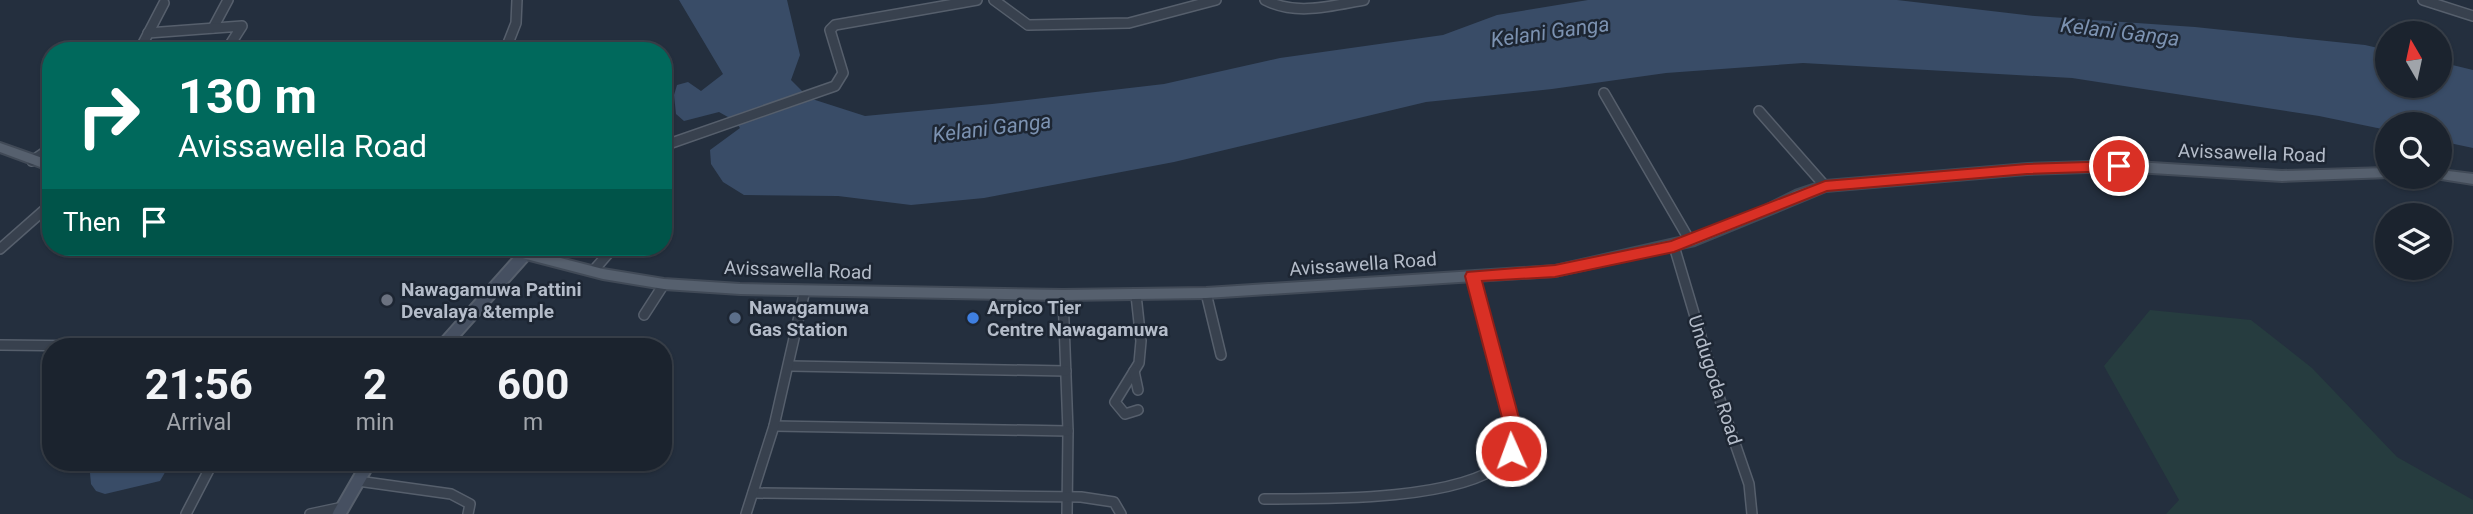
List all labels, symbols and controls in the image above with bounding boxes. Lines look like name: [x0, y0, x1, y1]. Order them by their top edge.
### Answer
water label: Kelani Ganga: [1489, 12, 1611, 52]
water label: Kelani Ganga: [2059, 13, 2181, 51]
north arrow: [2375, 21, 2452, 98]
map controls: [2375, 21, 2452, 280]
text: 130 m: [178, 68, 317, 125]
icon: right: [63, 70, 154, 161]
water label: Kelani Ganga: [931, 109, 1053, 147]
button: search: [2375, 112, 2452, 189]
text: Avissawella Road: [178, 127, 427, 165]
pin: [2089, 136, 2149, 196]
street label: Avissawella Road: [2178, 139, 2326, 167]
icon: arrive: [2100, 147, 2138, 185]
icon: arrive: [135, 203, 173, 241]
button: layers: [2375, 203, 2452, 280]
text: Then: [63, 207, 121, 237]
street label: Avissawella Road: [1288, 247, 1438, 281]
street label: Avissawella Road: [724, 256, 872, 284]
place label: Nawagamuwa Pattini Devalaya &temple: [401, 278, 582, 323]
marker: Nawagamuwa Pattini Devalaya &temple: [379, 292, 395, 308]
place label: Nawagamuwa Gas Station: [749, 296, 869, 341]
place label: Arpico Tier Centre Nawagamuwa: [987, 296, 1168, 341]
marker: Nawagamuwa Gas Station: [727, 310, 743, 326]
marker: Arpico Tier Centre Nawagamuwa: [965, 310, 981, 326]
street label: Undugoda Road: [1683, 312, 1747, 448]
text: 21:56: [145, 360, 253, 409]
text: 2: [363, 360, 387, 409]
text: 600: [497, 360, 569, 409]
text: Arrival: [166, 409, 232, 436]
text: min: [356, 409, 394, 436]
text: m: [523, 409, 543, 436]
position arrow: [1474, 414, 1548, 488]

